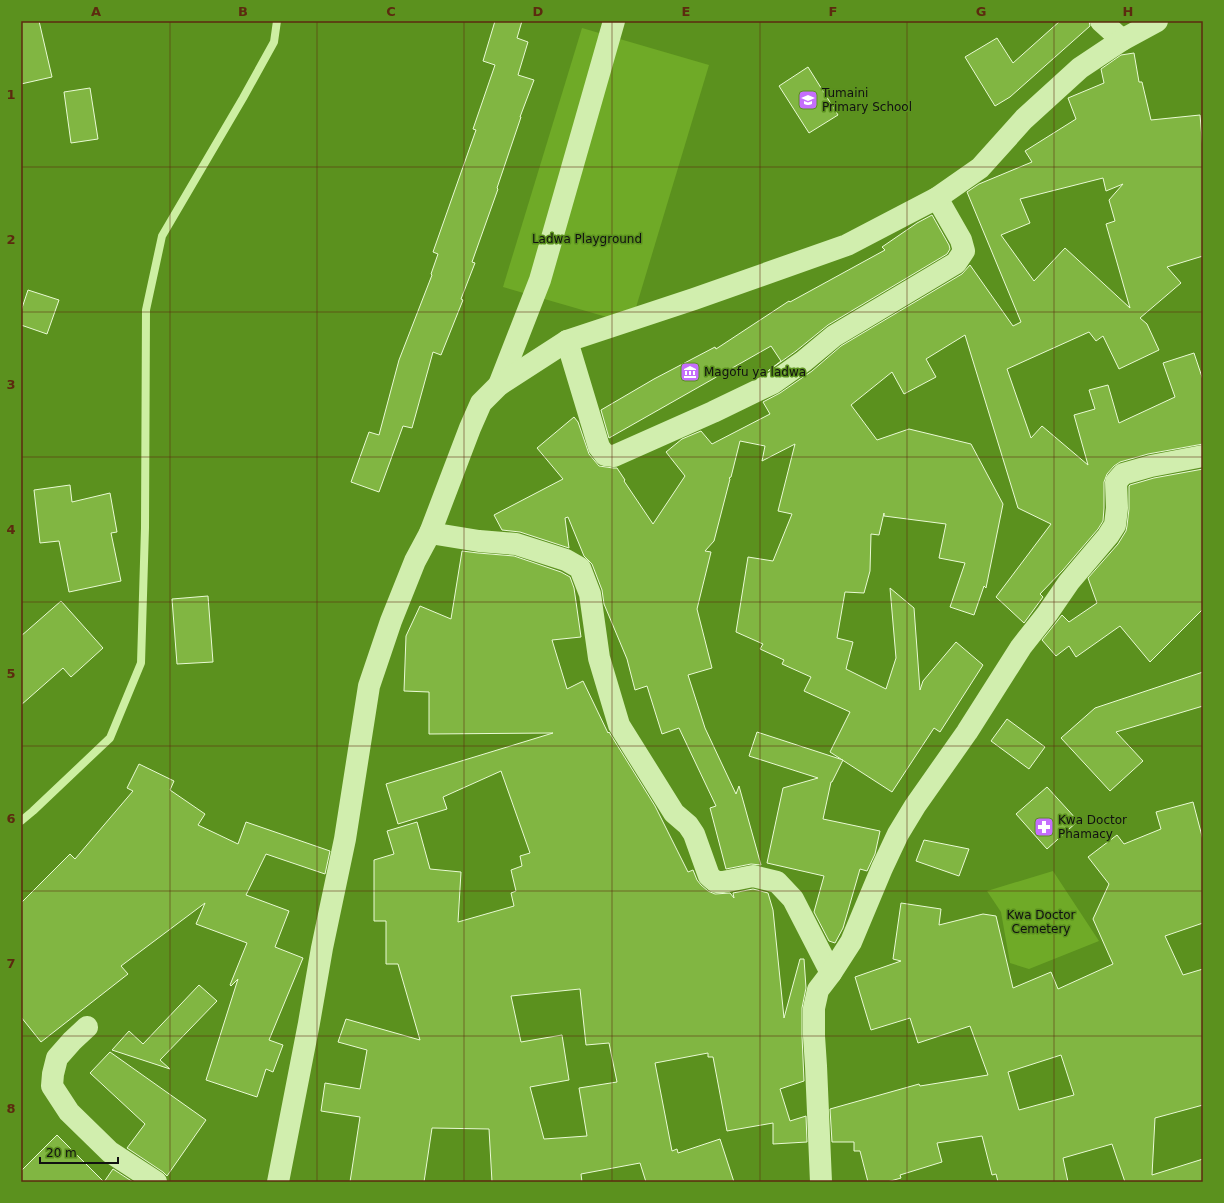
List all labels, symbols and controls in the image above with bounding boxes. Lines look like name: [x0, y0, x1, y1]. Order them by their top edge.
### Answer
text: A: [91, 4, 101, 19]
text: B: [238, 4, 248, 19]
text: C: [386, 4, 396, 19]
text: D: [533, 4, 544, 19]
text: E: [682, 4, 690, 19]
text: F: [829, 4, 837, 19]
text: G: [976, 4, 986, 19]
text: H: [1123, 4, 1133, 19]
place label: Tumaini Primary School: [821, 86, 912, 114]
text: 1: [6, 87, 16, 102]
school or university icon: Tumaini Primary School: [797, 89, 819, 111]
text: 2: [6, 232, 16, 247]
park label: Ladwa Playground: [532, 232, 642, 246]
museum icon: Magofu ya ladwa: [679, 361, 701, 383]
place label: Magofu ya ladwa: [704, 365, 806, 379]
text: 3: [6, 377, 16, 392]
text: 4: [6, 522, 16, 537]
text: 5: [6, 666, 16, 681]
text: 6: [6, 811, 16, 826]
place label: Kwa Doctor Phamacy: [1058, 813, 1127, 841]
pharmacy icon: Kwa Doctor Phamacy: [1033, 816, 1055, 838]
park label: Kwa Doctor Cemetery: [1006, 908, 1076, 936]
text: 7: [6, 956, 16, 971]
text: 8: [6, 1101, 16, 1116]
scale bar: [40, 1139, 118, 1165]
text: 20 m: [46, 1146, 77, 1160]

